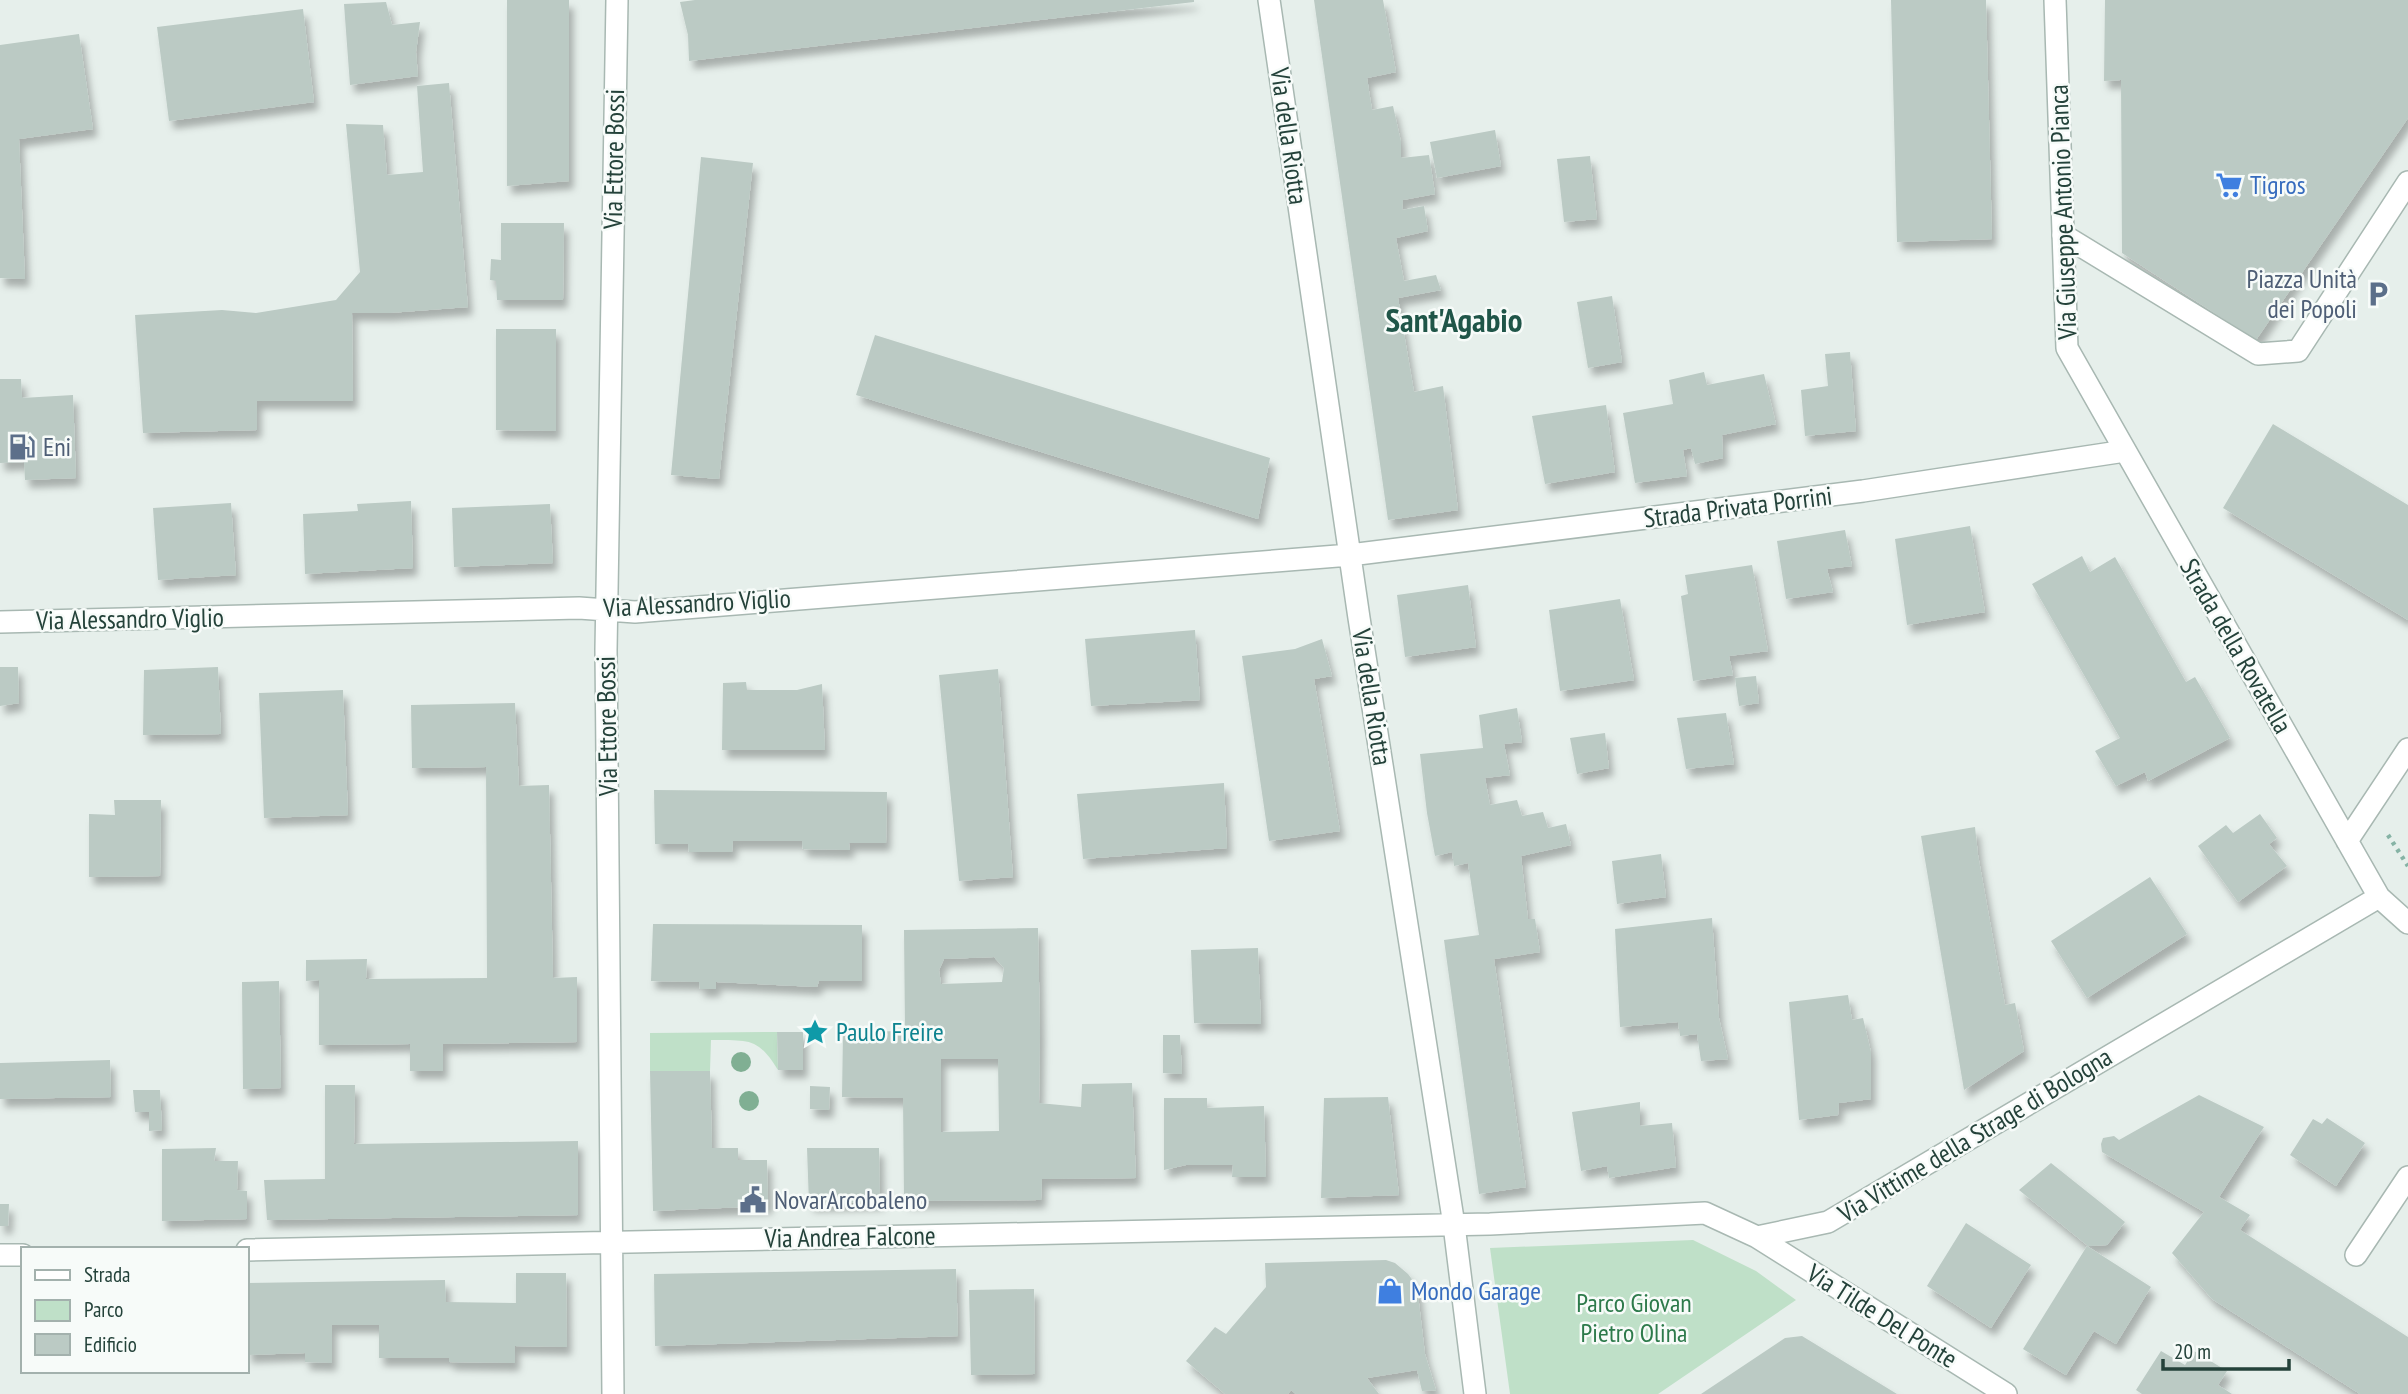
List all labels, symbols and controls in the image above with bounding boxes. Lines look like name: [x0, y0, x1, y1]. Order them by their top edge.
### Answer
street label: Via della Riotta: [1263, 64, 1315, 206]
street label: Via Giuseppe Antonio Pianca: [2042, 84, 2083, 341]
street label: Via Ettore Bossi: [596, 89, 631, 230]
place label: Tigros: [2250, 168, 2306, 201]
supermarket icon: Tigros: [2214, 170, 2244, 200]
place label: Piazza Unità dei Popoli: [2246, 262, 2357, 325]
parking icon: Piazza Unità dei Popoli: [2363, 279, 2393, 309]
district label: Sant'Agabio: [1386, 298, 1522, 341]
place label: Eni: [43, 430, 71, 463]
fuel station icon: Eni: [7, 432, 37, 462]
street label: Strada Privata Porrini: [1642, 479, 1834, 534]
street label: Strada della Rovatella: [2173, 553, 2300, 739]
street label: Via Alessandro Viglio: [601, 581, 792, 624]
street label: Via Alessandro Viglio: [35, 600, 224, 637]
street label: Via della Riotta: [1345, 625, 1400, 767]
street label: Via Ettore Bossi: [589, 656, 624, 797]
place label: Paulo Freire: [836, 1015, 944, 1048]
place icon: Paulo Freire: [800, 1017, 830, 1047]
street label: Via Vittime della Strage di Bologna: [1831, 1040, 2118, 1230]
place label: NovarArcobaleno: [774, 1183, 927, 1216]
public building icon: NovarArcobaleno: [738, 1185, 768, 1215]
street label: Via Andrea Falcone: [763, 1219, 936, 1255]
legend: [21, 1247, 248, 1373]
street label: Via Tilde Del Ponte: [1800, 1256, 1964, 1375]
text: Strada: [84, 1261, 130, 1288]
place label: Mondo Garage: [1411, 1274, 1541, 1307]
shop icon: Mondo Garage: [1375, 1276, 1405, 1306]
park label: Parco Giovan Pietro Olina: [1576, 1286, 1692, 1349]
text: Parco: [84, 1296, 123, 1323]
scale bar: [2163, 1328, 2289, 1372]
text: Edificio: [84, 1331, 137, 1358]
text: 20 m: [2174, 1338, 2211, 1365]

